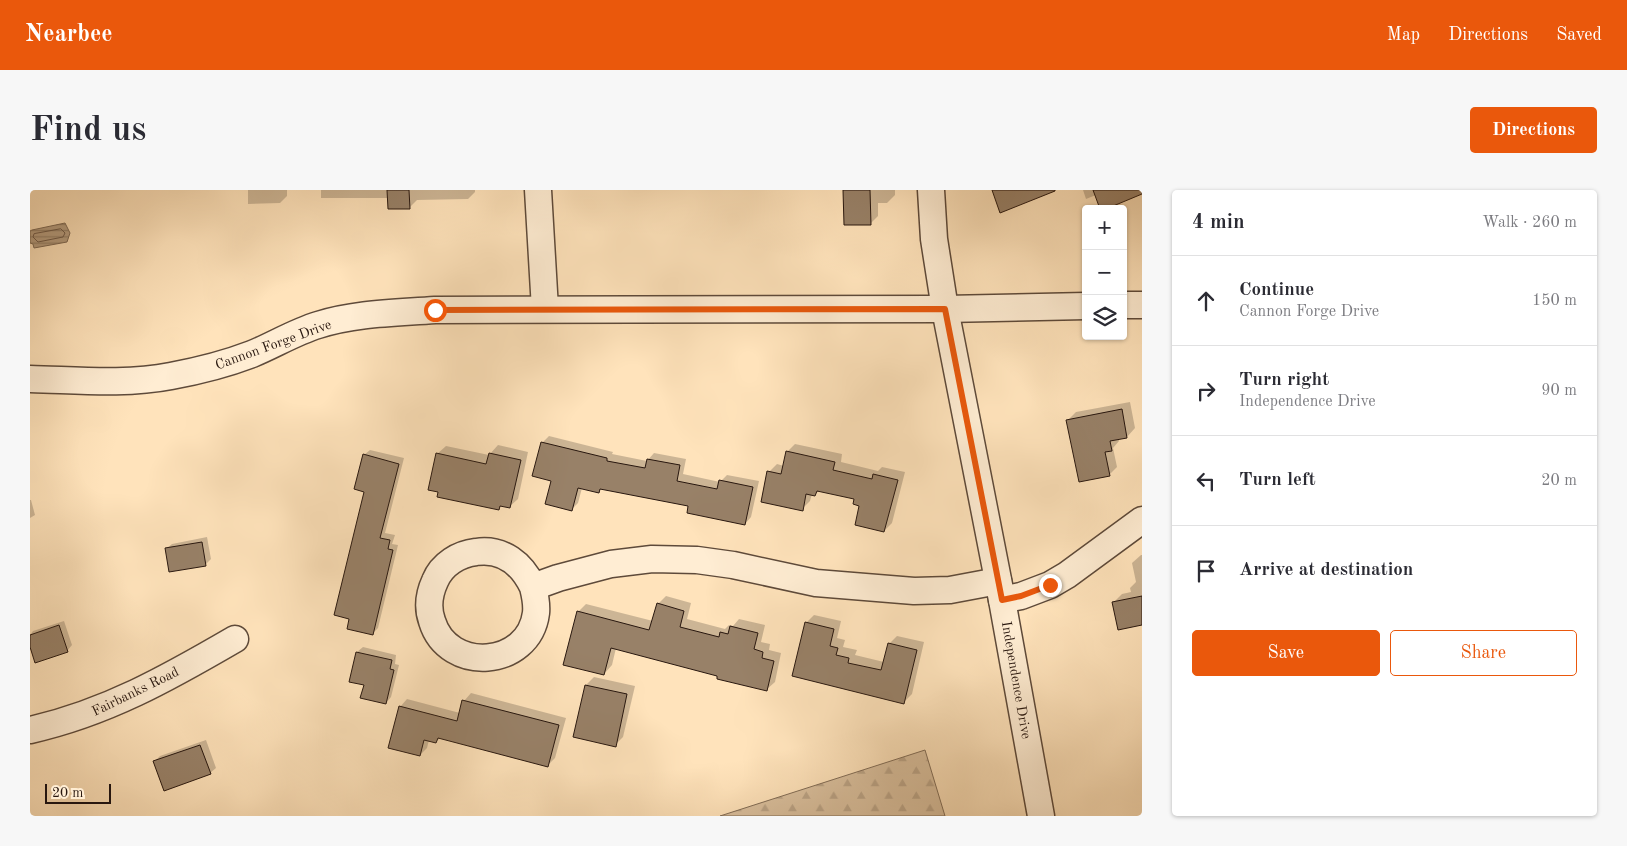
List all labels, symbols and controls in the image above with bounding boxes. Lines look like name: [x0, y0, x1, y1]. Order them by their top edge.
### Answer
text: Nearbee: [25, 23, 113, 47]
text: Map: [1387, 26, 1420, 44]
text: Directions: [1448, 26, 1528, 44]
text: Saved: [1556, 26, 1602, 44]
button: Directions: [1470, 107, 1597, 153]
text: Find us: [30, 113, 146, 148]
map controls: [1082, 205, 1127, 340]
button: +: [1082, 205, 1127, 250]
text: 4 min: [1192, 212, 1245, 233]
text: Walk · 260 m: [1482, 215, 1577, 231]
button: −: [1082, 250, 1127, 295]
text: Continue: [1239, 281, 1314, 300]
icon: ahead: [1192, 287, 1220, 315]
text: 150 m: [1532, 293, 1577, 309]
button: layers: [1082, 295, 1127, 340]
route start: [424, 299, 447, 322]
text: Cannon Forge Drive: [1239, 304, 1379, 320]
street label: Cannon Forge Drive: [213, 317, 333, 372]
text: Turn right: [1239, 371, 1329, 390]
icon: right: [1192, 377, 1220, 405]
text: 90 m: [1541, 383, 1577, 399]
text: Independence Drive: [1239, 394, 1376, 410]
icon: left: [1192, 467, 1220, 495]
text: Turn left: [1239, 471, 1316, 490]
text: 20 m: [1541, 473, 1577, 489]
icon: arrive: [1192, 557, 1220, 585]
text: Arrive at destination: [1239, 561, 1413, 580]
route end: [1039, 574, 1062, 597]
street label: Independence Drive: [999, 620, 1033, 740]
button: Save: [1192, 630, 1380, 676]
button: Share: [1390, 630, 1577, 676]
street label: Fairbanks Road: [90, 665, 181, 719]
scale bar: [45, 781, 111, 804]
text: 20 m: [52, 786, 83, 800]

